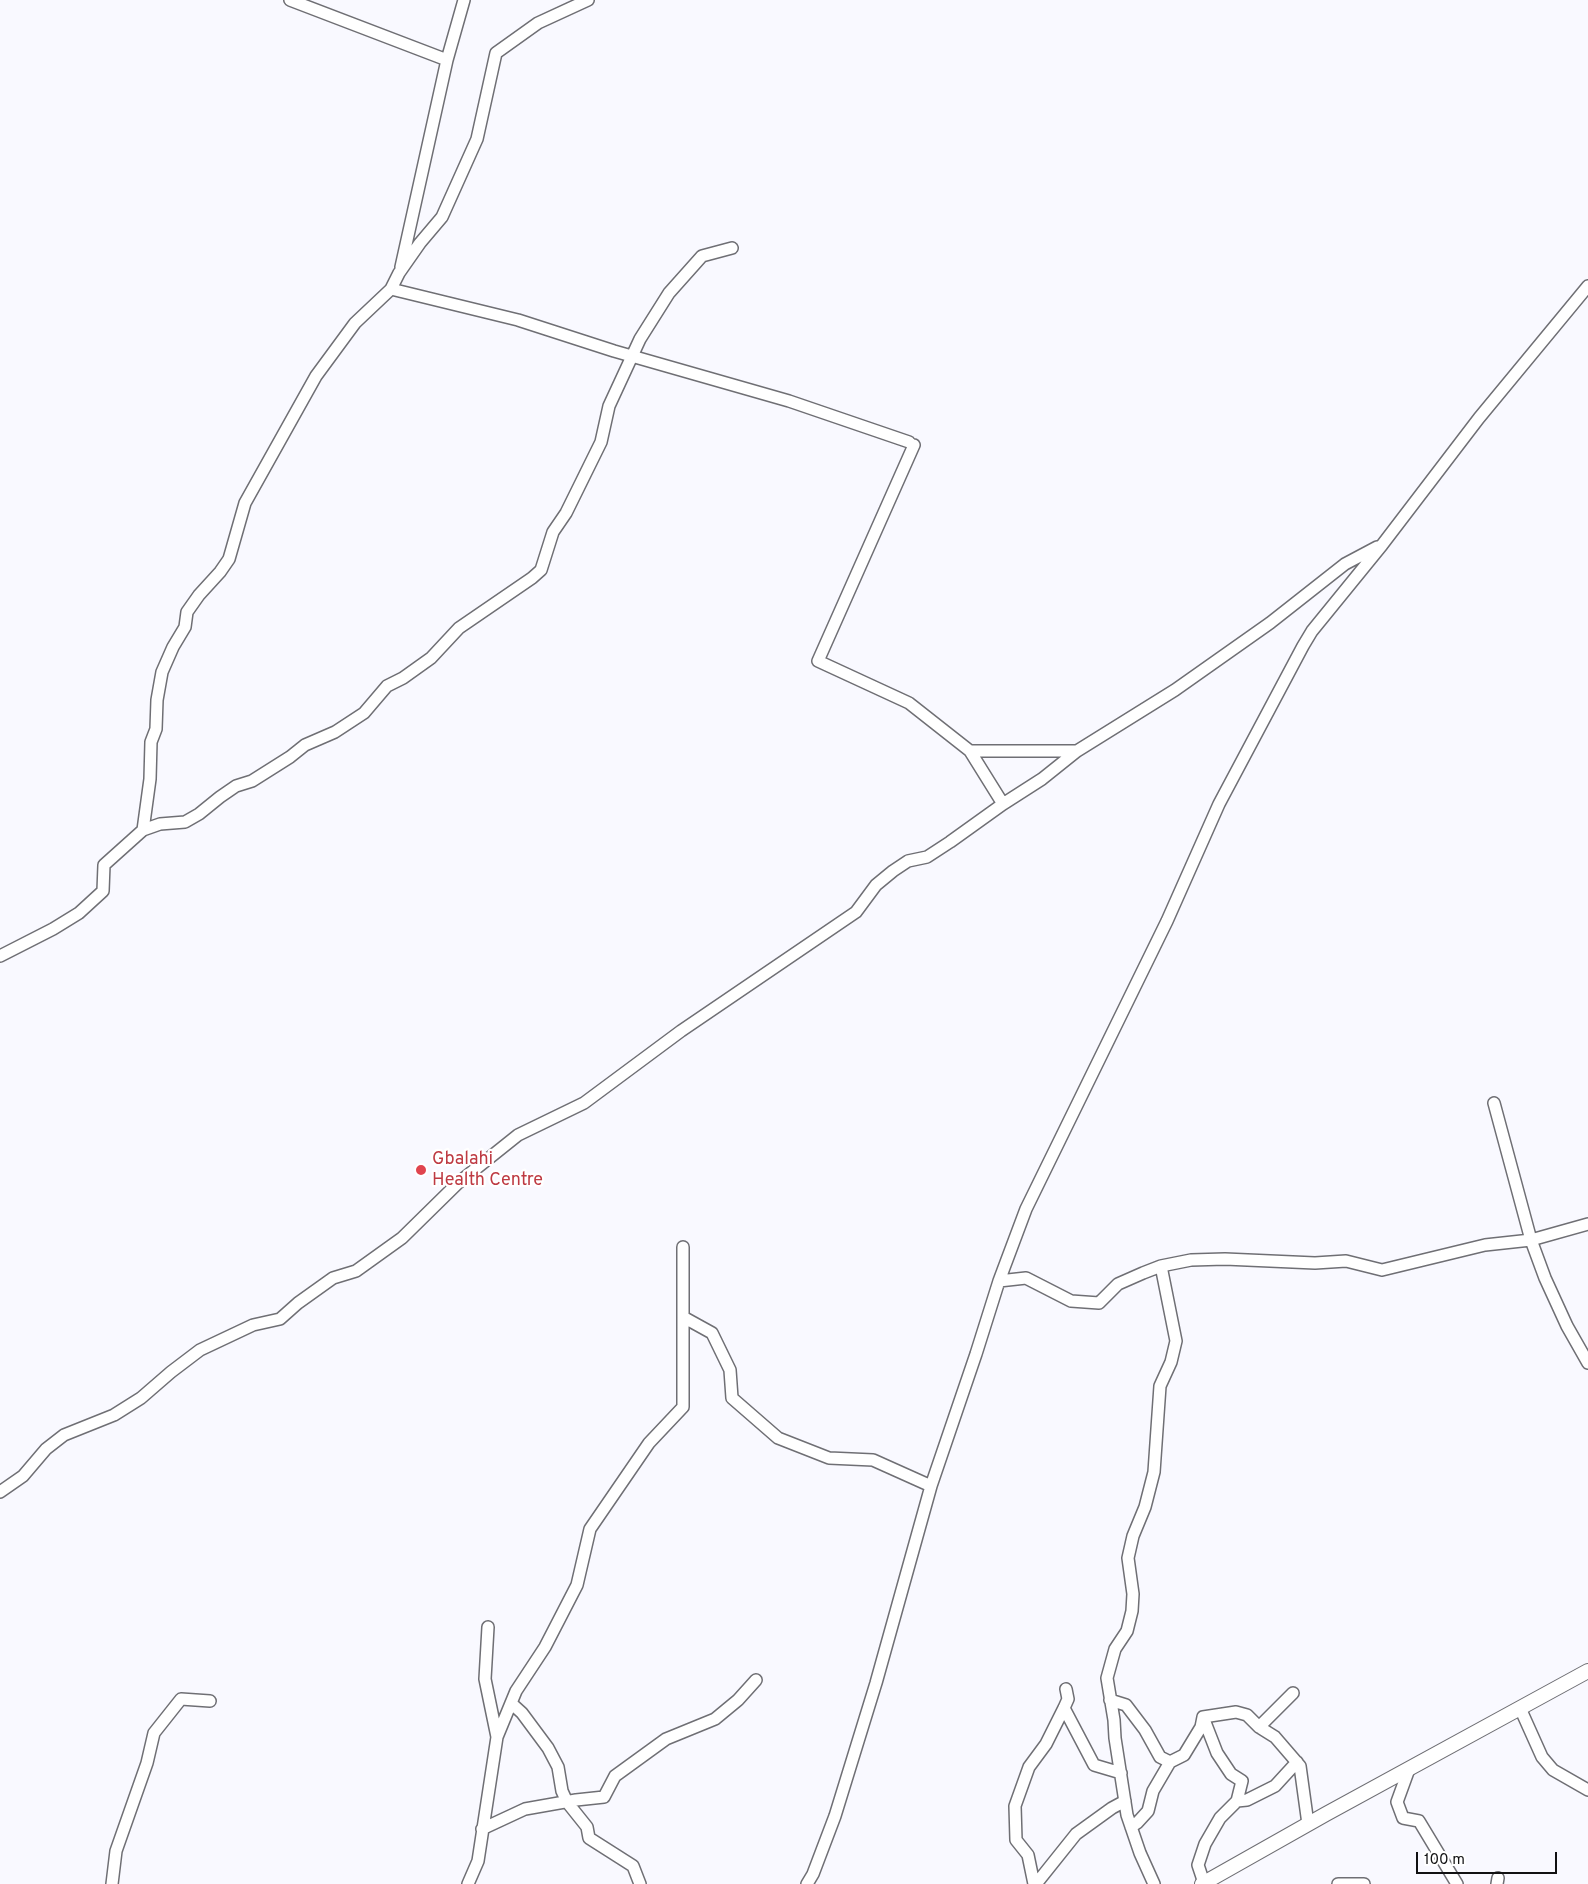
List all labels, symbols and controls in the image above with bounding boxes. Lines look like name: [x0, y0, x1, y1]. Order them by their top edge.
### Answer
place label: Gbalahi Health Centre: [432, 1149, 543, 1192]
marker: Gbalahi Health Centre: [414, 1163, 428, 1177]
scale bar: [1418, 1842, 1559, 1874]
text: 100 m: [1424, 1851, 1465, 1870]

